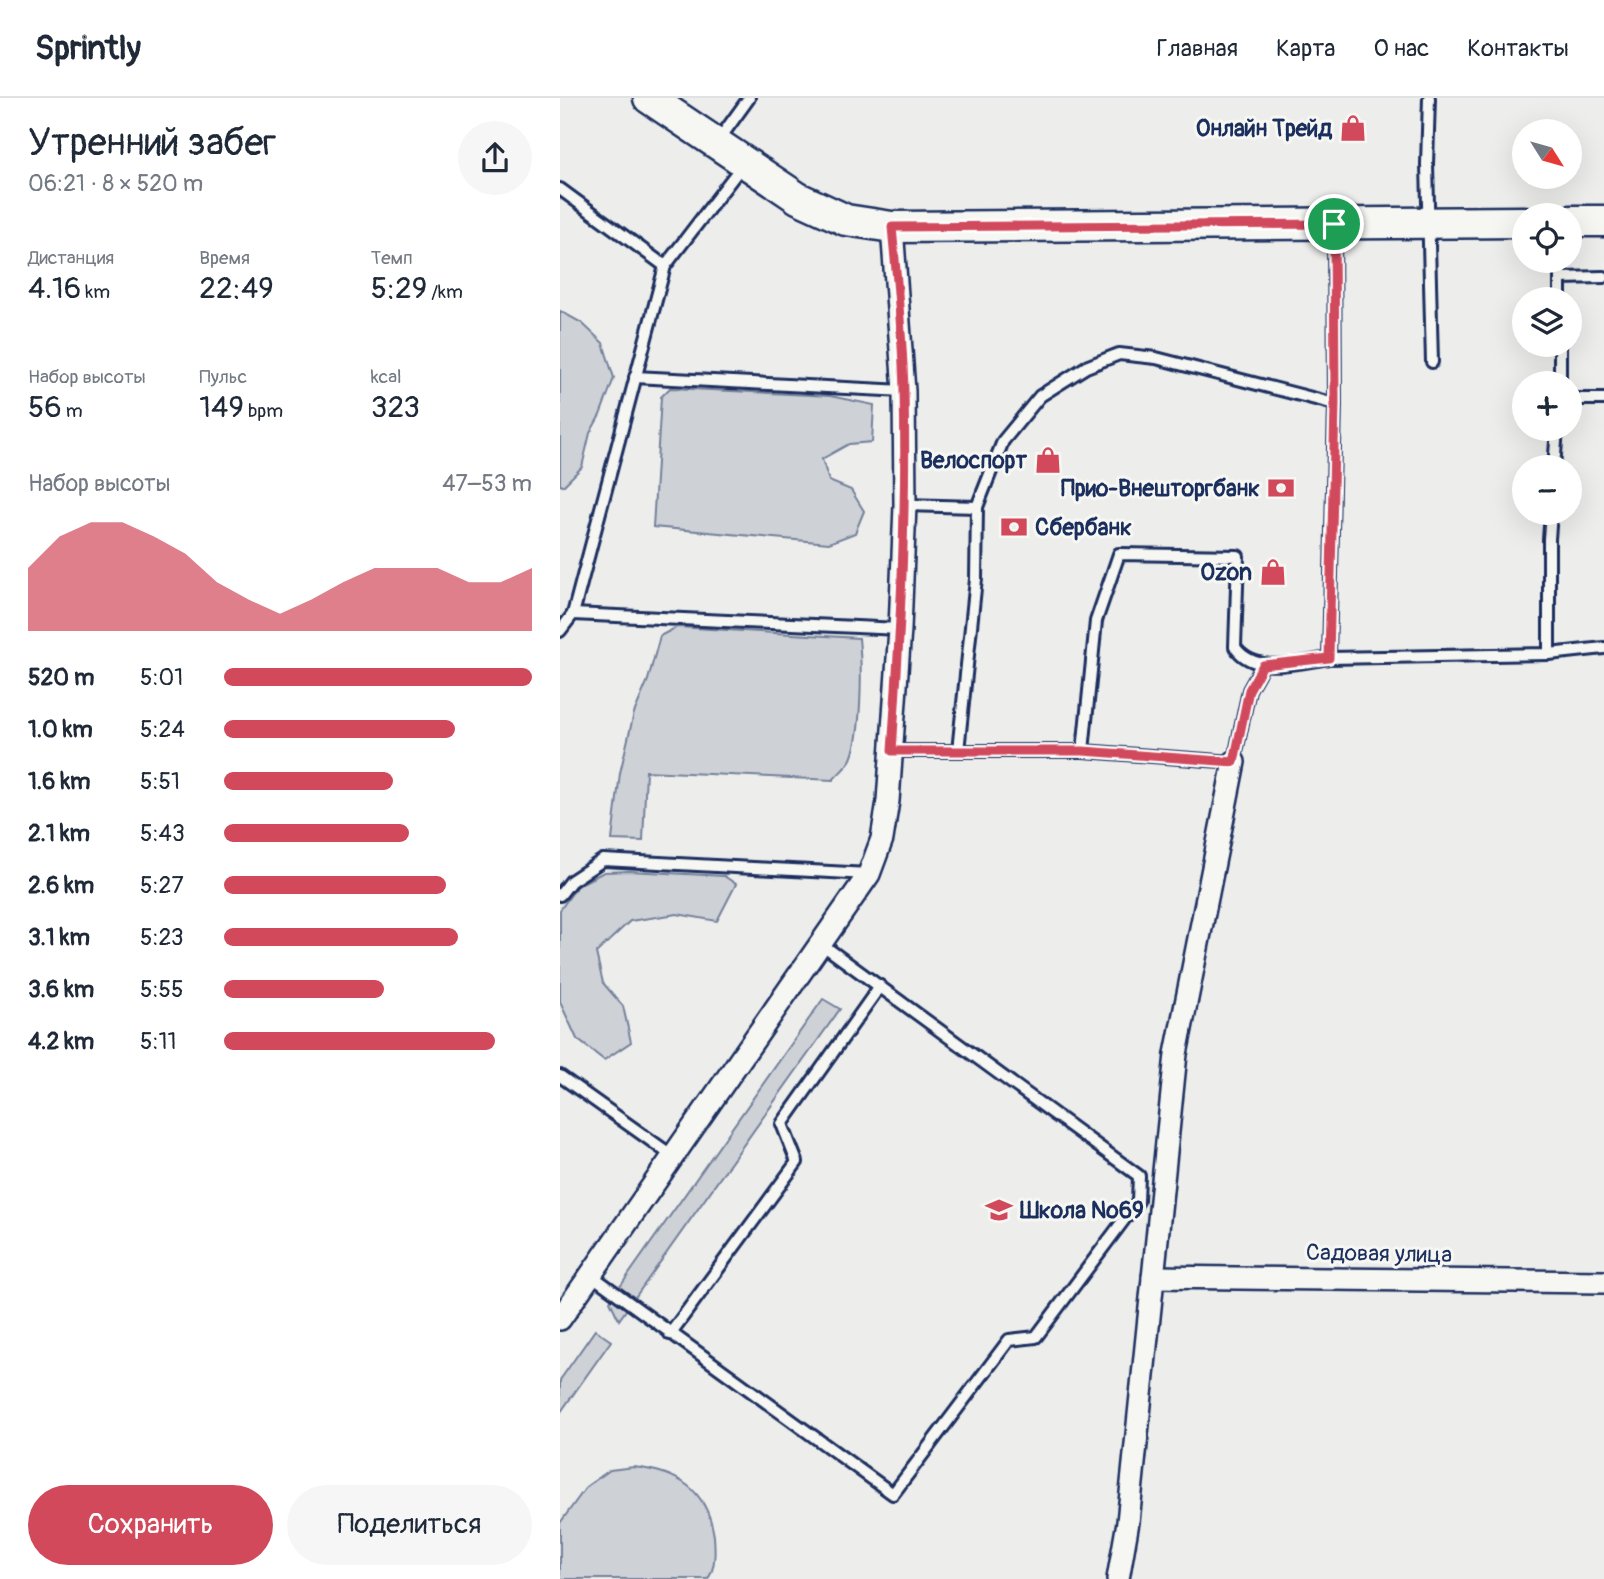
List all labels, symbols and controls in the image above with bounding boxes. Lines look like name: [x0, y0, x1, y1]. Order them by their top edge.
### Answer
text: Sprintly: [35, 28, 141, 69]
text: Главная: [1157, 34, 1238, 63]
text: Карта: [1276, 34, 1336, 63]
text: О нас: [1374, 34, 1429, 63]
text: Контакты: [1467, 34, 1569, 63]
shop icon: Онлайн Трейд: [1338, 113, 1368, 143]
place label: Онлайн Трейд: [1196, 114, 1333, 143]
text: Утренний забег: [28, 119, 276, 167]
north arrow: [1512, 119, 1582, 189]
map controls: [1512, 119, 1582, 525]
button: share: [458, 121, 532, 195]
text: 06:21 · 8 × 520 m: [28, 169, 203, 198]
pin: [1304, 194, 1364, 254]
button: locate: [1512, 203, 1582, 273]
icon: arrive: [1315, 205, 1353, 243]
text: Дистанция: [28, 246, 114, 270]
text: Время: [199, 246, 250, 270]
text: Темп: [371, 246, 413, 270]
text: 4.16: [28, 270, 81, 307]
text: 22:49: [199, 270, 274, 307]
text: 5:29: [371, 270, 427, 307]
text: km: [81, 280, 110, 304]
text: /km: [427, 280, 463, 304]
button: layers: [1512, 287, 1582, 357]
text: Набор высоты: [28, 365, 146, 389]
text: Пульс: [199, 365, 247, 389]
text: kcal: [371, 365, 402, 389]
button: +: [1512, 371, 1582, 441]
text: 56: [28, 389, 62, 426]
text: 149: [199, 389, 244, 426]
text: 323: [371, 389, 420, 426]
text: m: [62, 399, 83, 423]
text: bpm: [244, 399, 283, 423]
shop icon: Велоспорт: [1033, 445, 1063, 475]
place label: Велоспорт: [920, 446, 1027, 475]
button: −: [1512, 455, 1582, 525]
text: Набор высоты: [28, 469, 170, 498]
text: 47–53 m: [442, 469, 532, 498]
bank icon: Прио-Внешторгбанк: [1266, 473, 1296, 503]
place label: Прио-Внешторгбанк: [1061, 474, 1260, 503]
bank icon: Сбербанк: [999, 512, 1029, 542]
place label: Сбербанк: [1035, 513, 1132, 542]
shop icon: Ozon: [1258, 557, 1288, 587]
place label: Ozon: [1200, 558, 1252, 587]
text: 520 m: [28, 663, 94, 692]
text: 5:01: [140, 663, 183, 692]
text: 1.0 km: [28, 715, 93, 744]
text: 5:24: [140, 715, 185, 744]
text: 1.6 km: [28, 767, 90, 796]
text: 5:51: [140, 767, 180, 796]
text: 2.1 km: [28, 819, 90, 848]
text: 5:43: [140, 819, 185, 848]
text: 2.6 km: [28, 871, 94, 900]
text: 5:27: [140, 871, 184, 900]
text: 3.1 km: [28, 923, 90, 952]
text: 5:23: [140, 923, 184, 952]
text: 3.6 km: [28, 975, 94, 1004]
text: 5:55: [140, 975, 184, 1004]
text: 4.2 km: [28, 1027, 94, 1056]
text: 5:11: [140, 1027, 177, 1056]
school or university icon: Школа №69: [984, 1195, 1014, 1225]
place label: Школа №69: [1019, 1196, 1144, 1225]
street label: Садовая улица: [1306, 1238, 1452, 1269]
button: Сохранить: [28, 1485, 273, 1565]
button: Поделиться: [287, 1485, 532, 1565]

